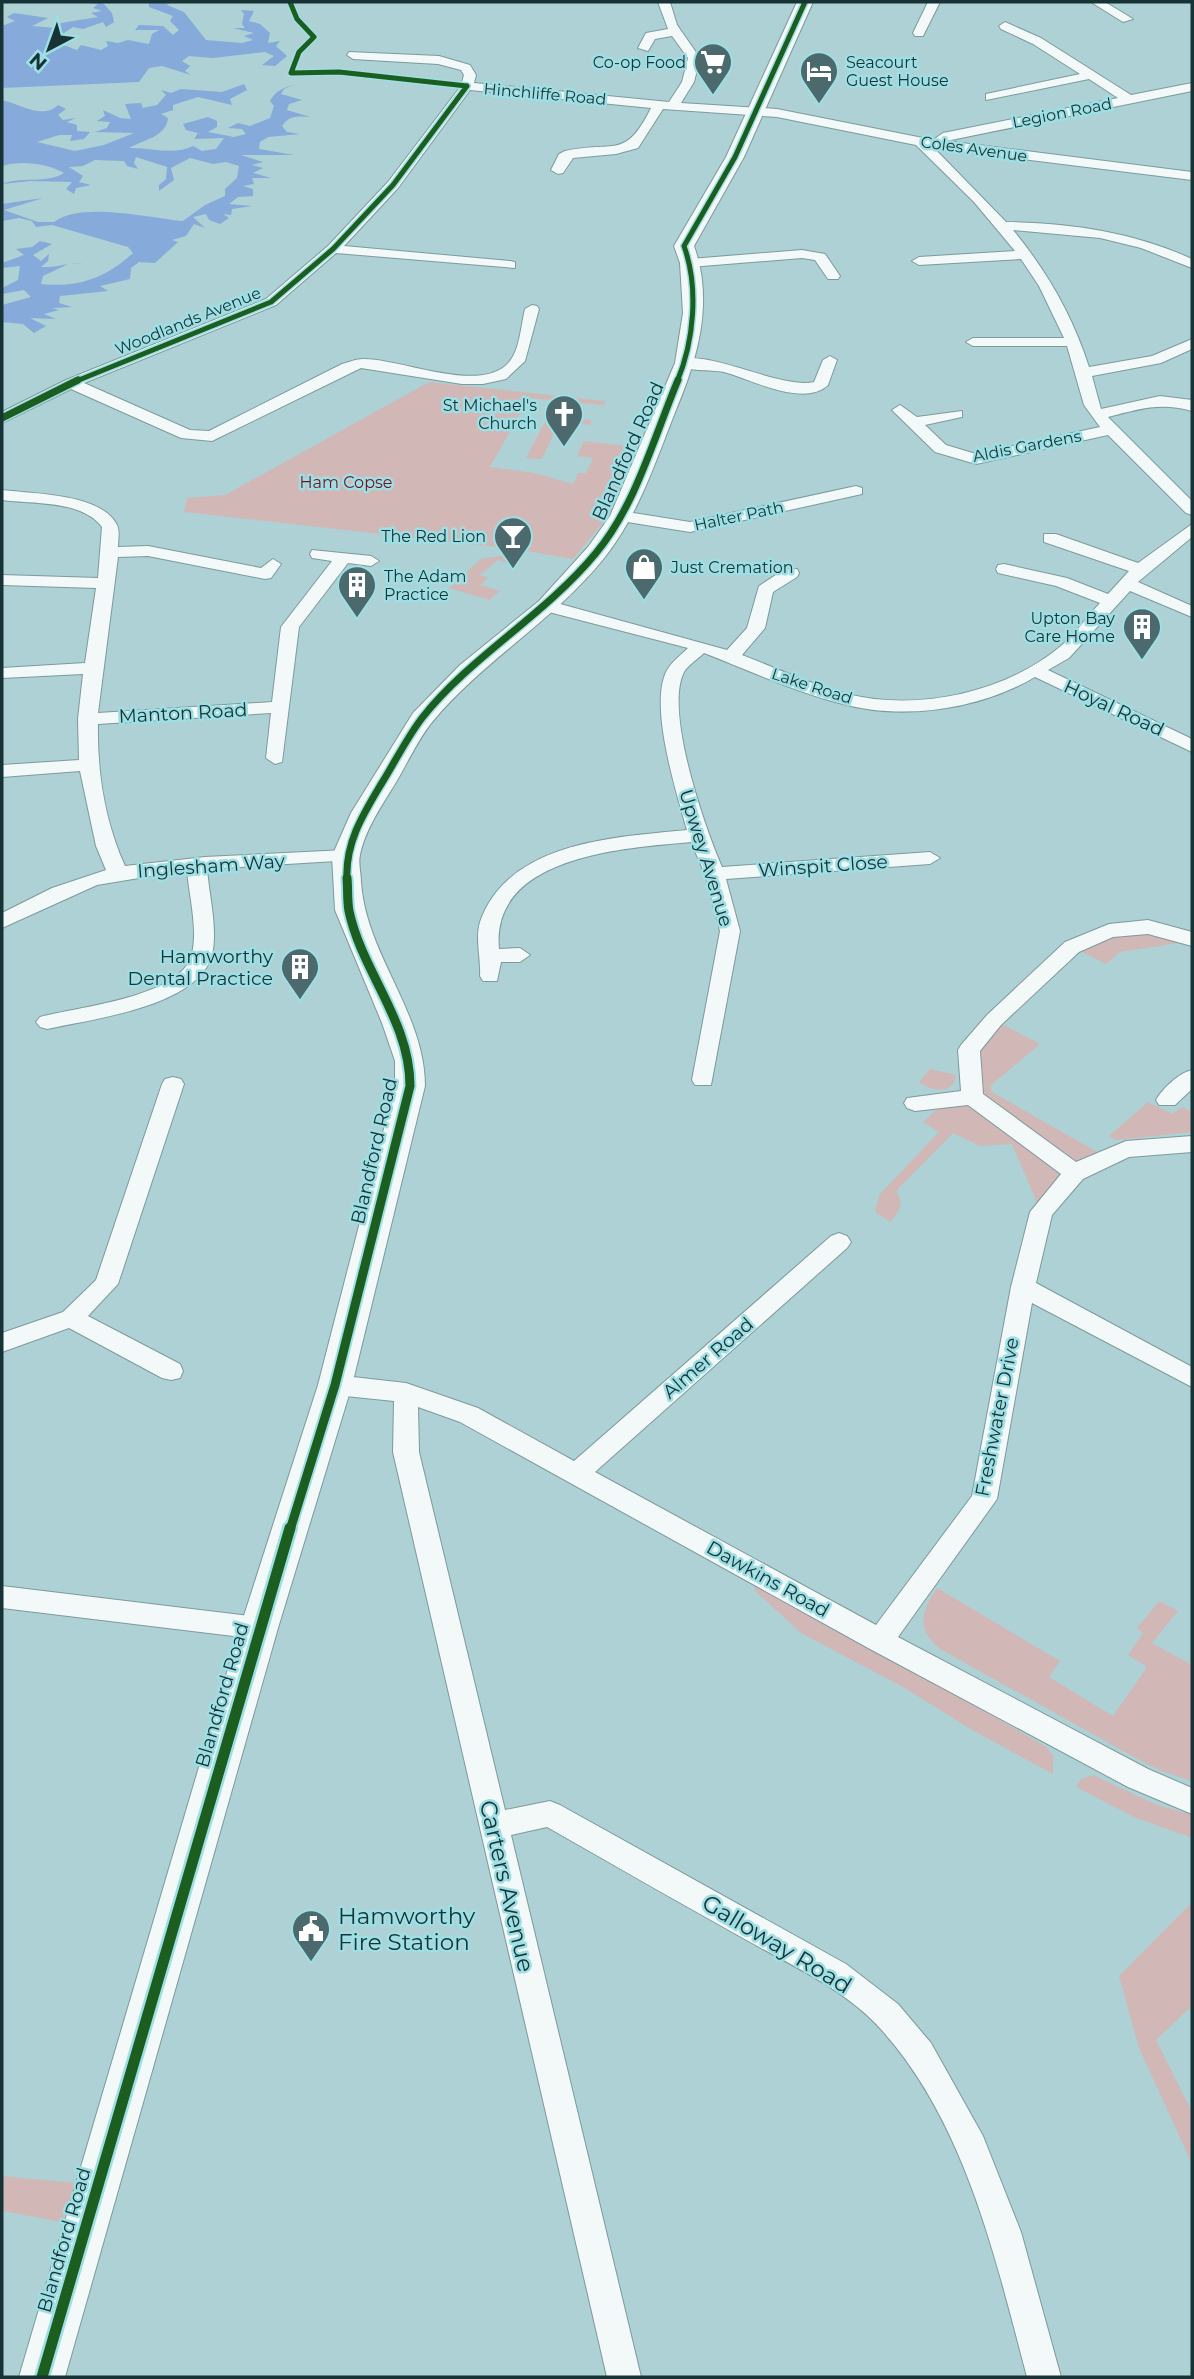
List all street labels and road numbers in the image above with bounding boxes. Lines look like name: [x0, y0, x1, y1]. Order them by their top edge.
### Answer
street label: Hinchliffe Road: [483, 79, 607, 109]
street label: Legion Road: [1011, 94, 1113, 132]
street label: Coles Avenue: [920, 132, 1028, 166]
street label: Woodlands Avenue: [112, 283, 264, 359]
street label: Blandford Road: [587, 378, 669, 524]
street label: Aldis Gardens: [971, 426, 1083, 466]
street label: Halter Path: [692, 497, 786, 535]
street label: Lake Road: [769, 664, 855, 708]
street label: Hoyal Road: [1060, 675, 1168, 741]
street label: Manton Road: [118, 698, 248, 728]
street label: Upwey Avenue: [674, 787, 738, 929]
street label: Inglesham Way: [136, 849, 286, 883]
street label: Winspit Close: [757, 850, 889, 882]
street label: Blandford Road: [346, 1076, 402, 1226]
street label: Almer Road: [658, 1312, 758, 1404]
street label: Freshwater Drive: [970, 1336, 1024, 1498]
street label: Dawkins Road: [703, 1536, 833, 1622]
street label: Blandford Road: [190, 1620, 254, 1770]
street label: Carters Avenue: [474, 1797, 540, 1975]
street label: Galloway Road: [697, 1888, 857, 2000]
street label: Blandford Road: [32, 2165, 96, 2315]

